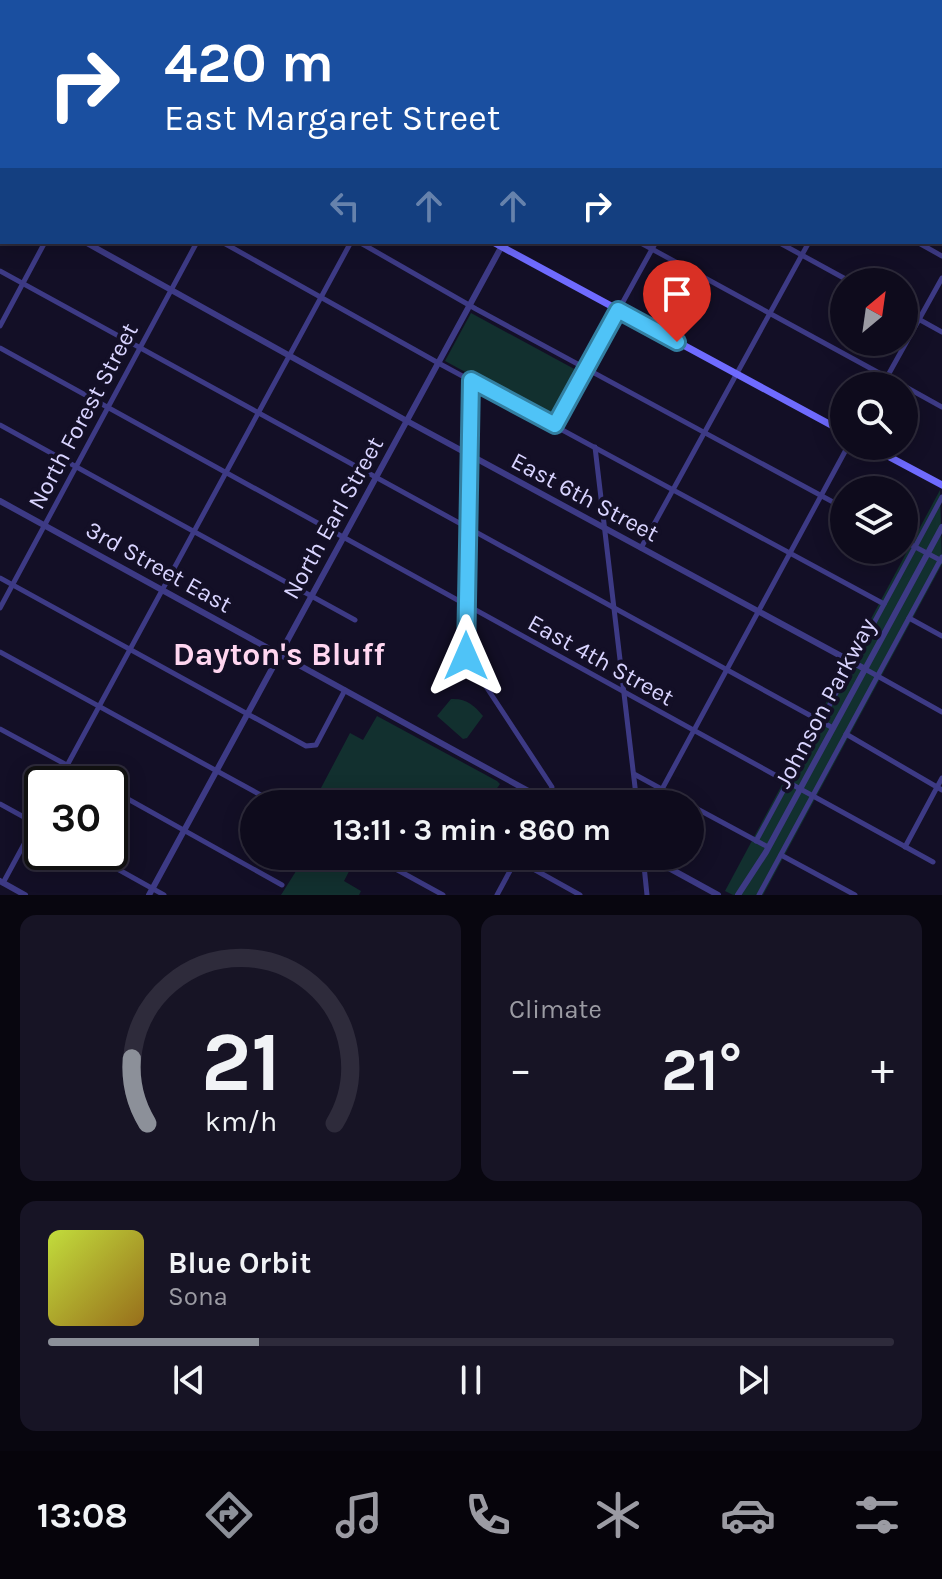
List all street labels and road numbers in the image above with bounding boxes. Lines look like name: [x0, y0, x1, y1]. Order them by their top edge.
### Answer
street label: North Forest Street: [22, 318, 144, 514]
street label: North Earl Street: [277, 432, 389, 604]
street label: East 6th Street: [507, 446, 663, 548]
street label: 3rd Street East: [81, 515, 237, 619]
street label: East 4th Street: [523, 608, 679, 712]
street label: Johnson Parkway: [768, 613, 882, 793]

